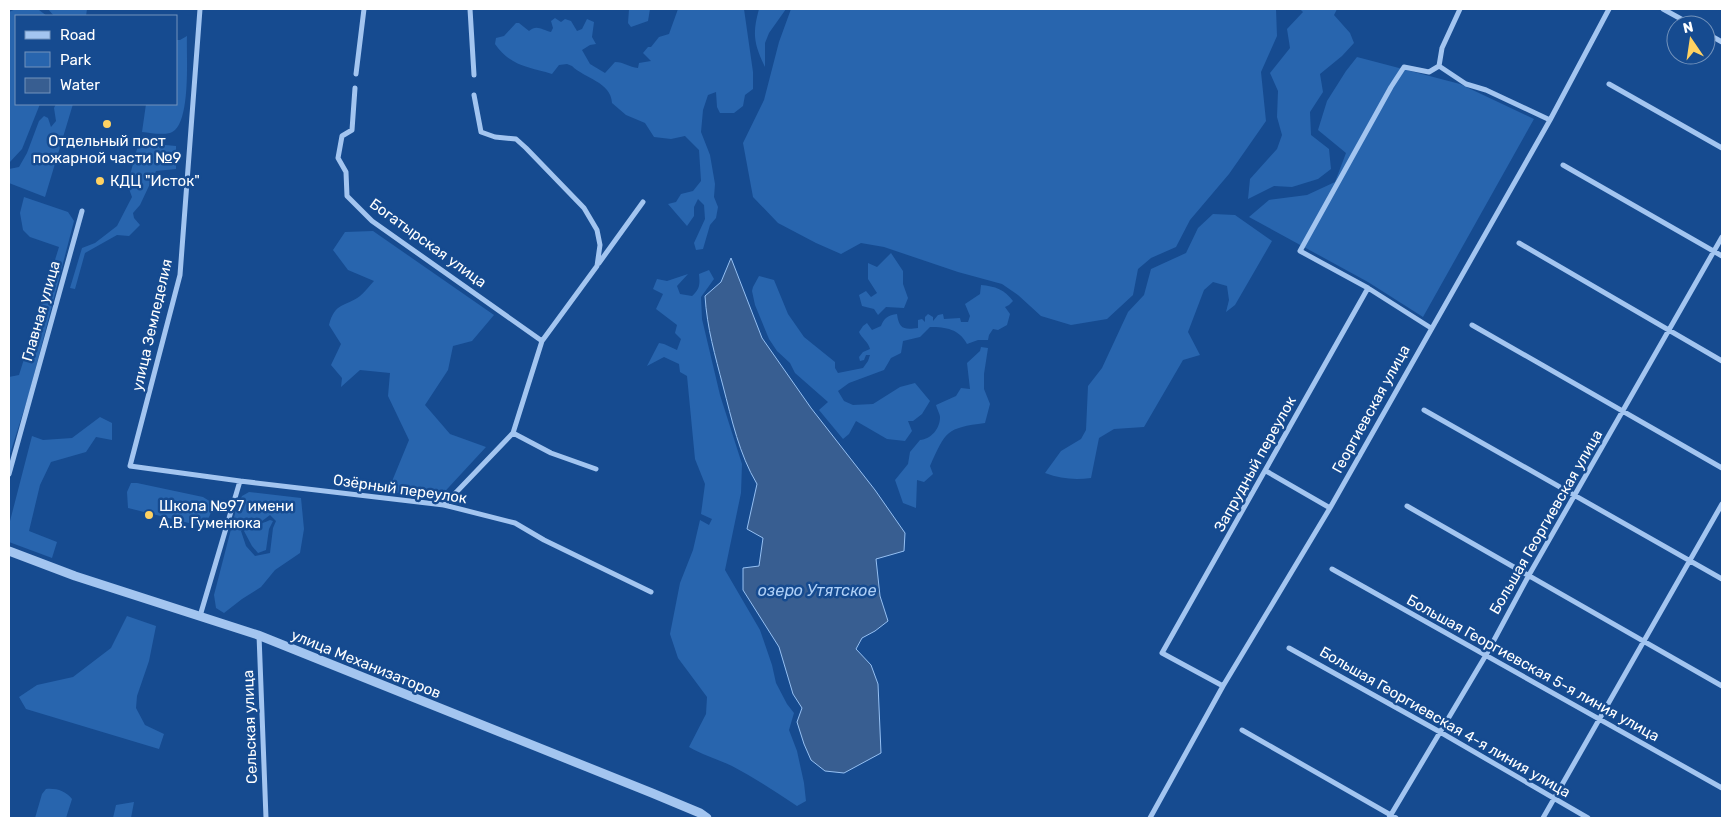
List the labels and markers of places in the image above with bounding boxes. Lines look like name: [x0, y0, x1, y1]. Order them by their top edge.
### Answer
marker: Отдельный пост пожарной части №9: [101, 118, 113, 130]
place label: Отдельный пост пожарной части №9: [33, 132, 181, 167]
place label: КДЦ "Исток": [110, 172, 200, 190]
marker: КДЦ "Исток": [94, 175, 106, 187]
place label: Школа №97 имени А.В. Гуменюка: [159, 497, 294, 532]
marker: Школа №97 имени А.В. Гуменюка: [143, 509, 155, 521]

